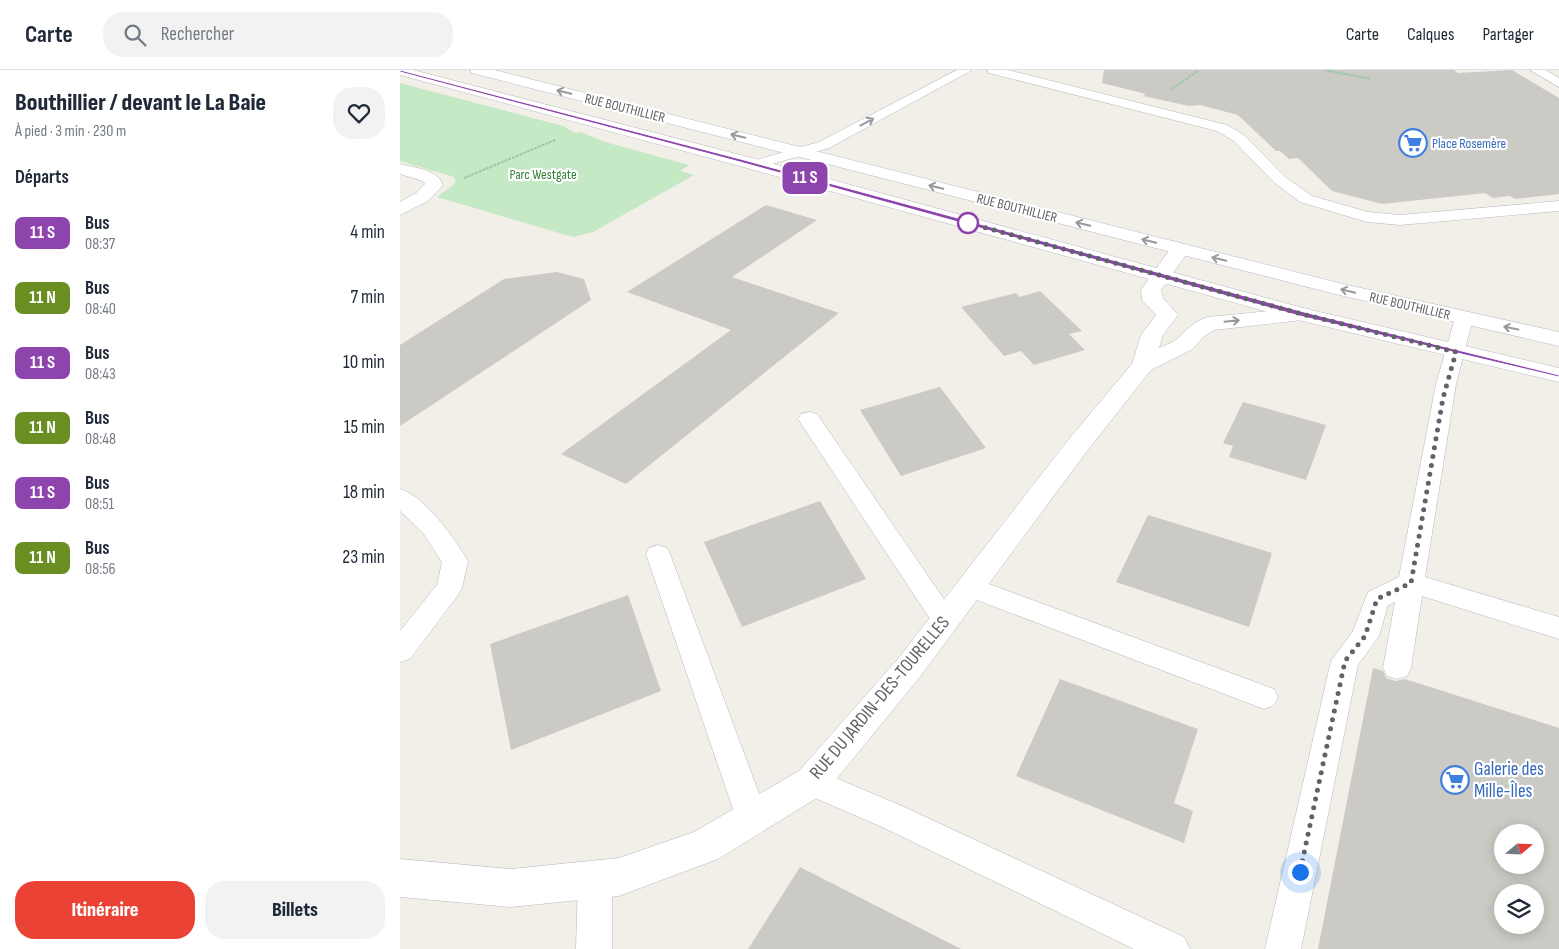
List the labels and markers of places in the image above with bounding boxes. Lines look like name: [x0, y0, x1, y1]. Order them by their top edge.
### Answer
supermarket icon: Place Rosemère: [1398, 128, 1428, 158]
place label: Place Rosemère: [1432, 135, 1506, 152]
unlabelled marker: [957, 212, 979, 234]
place label: Galerie des Mille-Îles: [1474, 758, 1544, 803]
supermarket icon: Galerie des Mille-Îles: [1440, 765, 1470, 795]

